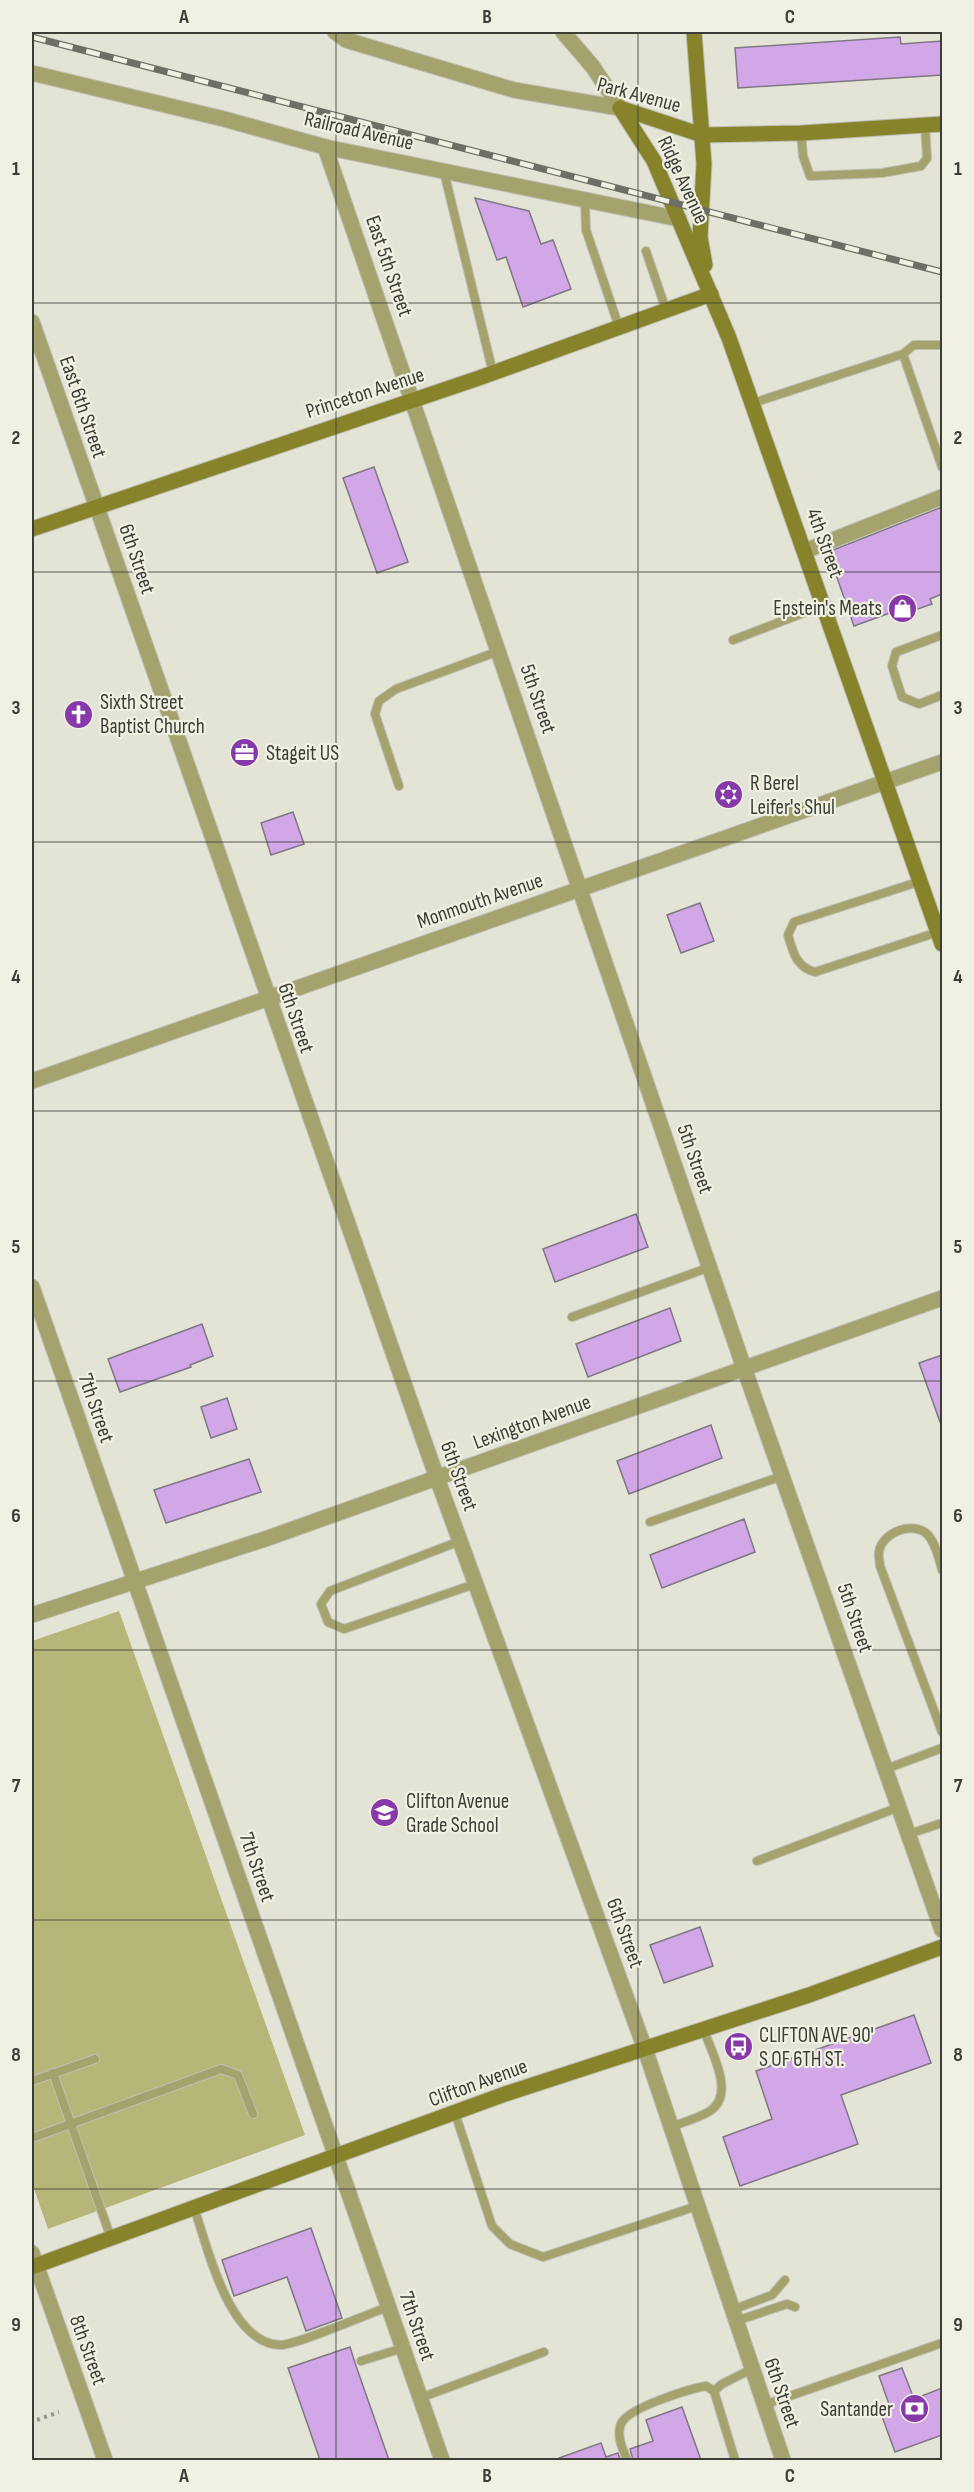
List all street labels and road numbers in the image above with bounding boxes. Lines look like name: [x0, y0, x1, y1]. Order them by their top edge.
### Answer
street label: Park Avenue: [595, 72, 683, 118]
street label: Railroad Avenue: [302, 106, 416, 156]
street label: Ridge Avenue: [652, 132, 714, 228]
street label: East 5th Street: [360, 212, 418, 320]
street label: East 6th Street: [54, 353, 112, 461]
street label: Princeton Avenue: [303, 362, 427, 424]
street label: 4th Street: [801, 505, 849, 581]
street label: 6th Street: [113, 521, 161, 597]
street label: 5th Street: [515, 661, 561, 737]
street label: Monmouth Avenue: [414, 868, 546, 934]
street label: 6th Street: [272, 980, 320, 1056]
street label: 5th Street: [672, 1121, 718, 1197]
street label: 7th Street: [73, 1370, 119, 1446]
street label: Lexington Avenue: [470, 1389, 594, 1455]
street label: 6th Street: [435, 1438, 483, 1514]
street label: 5th Street: [832, 1580, 878, 1656]
street label: 7th Street: [234, 1829, 280, 1905]
street label: 6th Street: [601, 1895, 649, 1971]
street label: Clifton Avenue: [425, 2054, 531, 2112]
street label: 7th Street: [394, 2288, 440, 2364]
street label: 8th Street: [64, 2312, 112, 2388]
street label: 6th Street: [758, 2355, 806, 2431]

